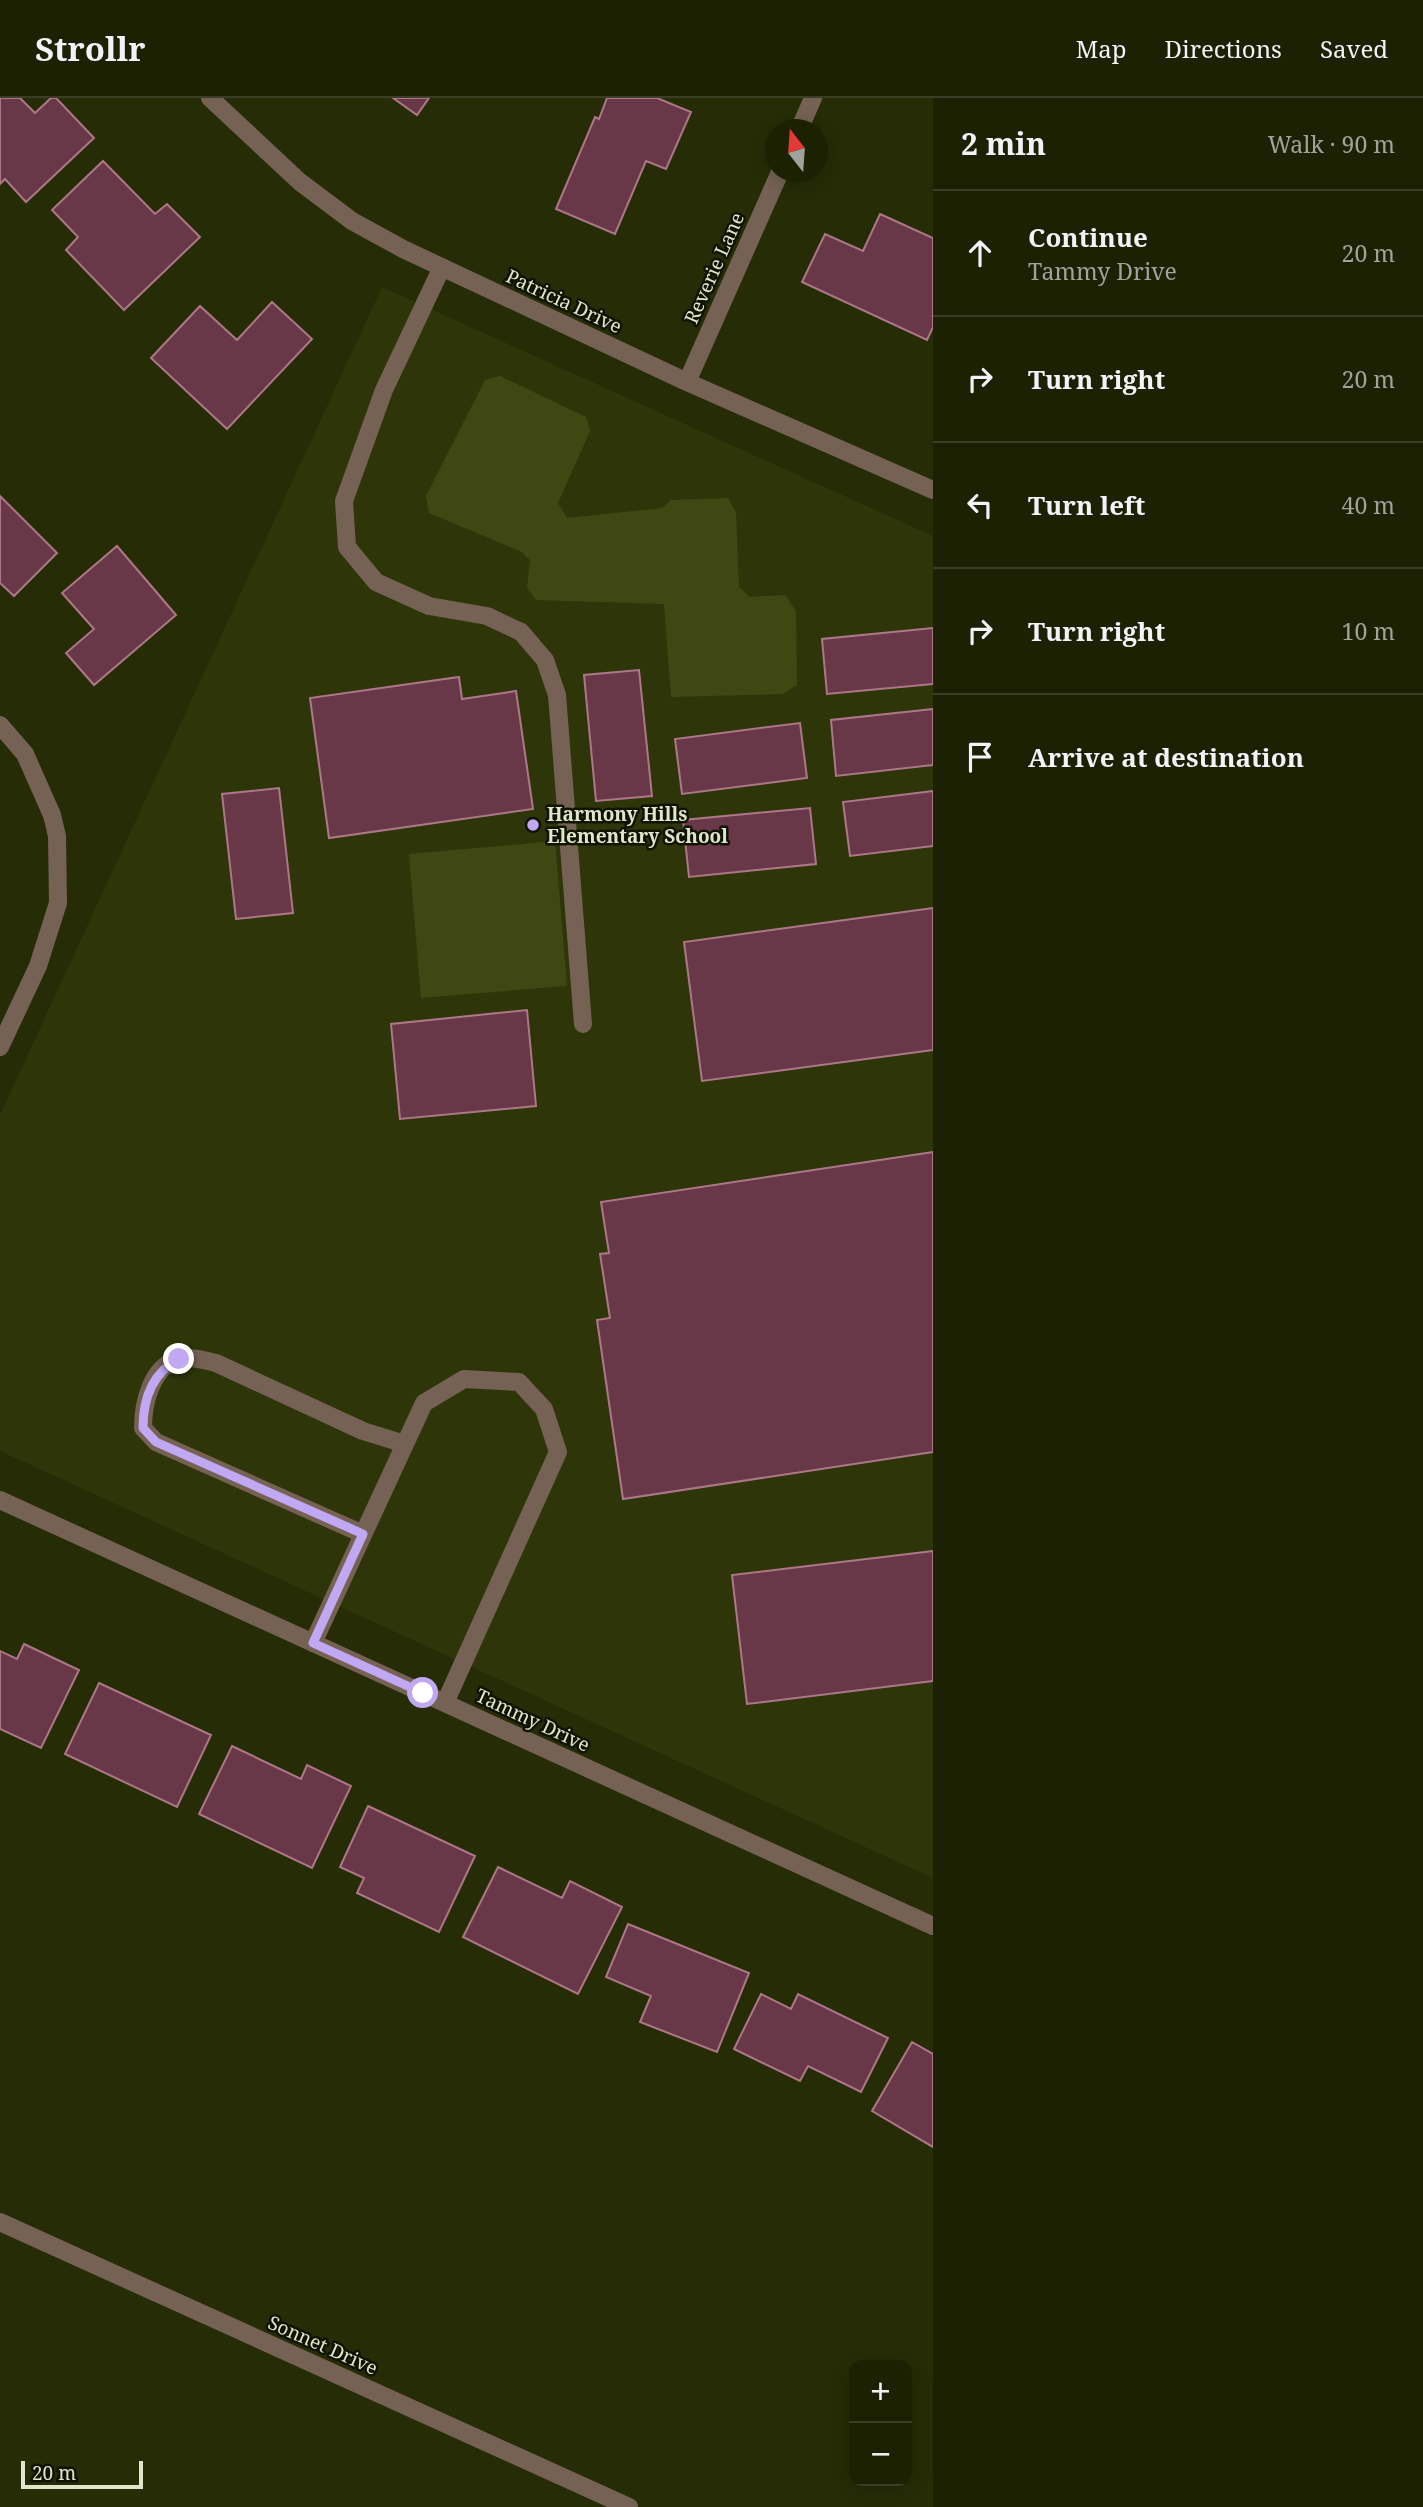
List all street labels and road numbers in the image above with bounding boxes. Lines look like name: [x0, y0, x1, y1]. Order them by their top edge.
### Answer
street label: Reverie Lane: [678, 208, 750, 328]
street label: Patricia Drive: [502, 263, 626, 339]
street label: Tammy Drive: [472, 1682, 594, 1758]
street label: Sonnet Drive: [264, 2309, 382, 2381]

